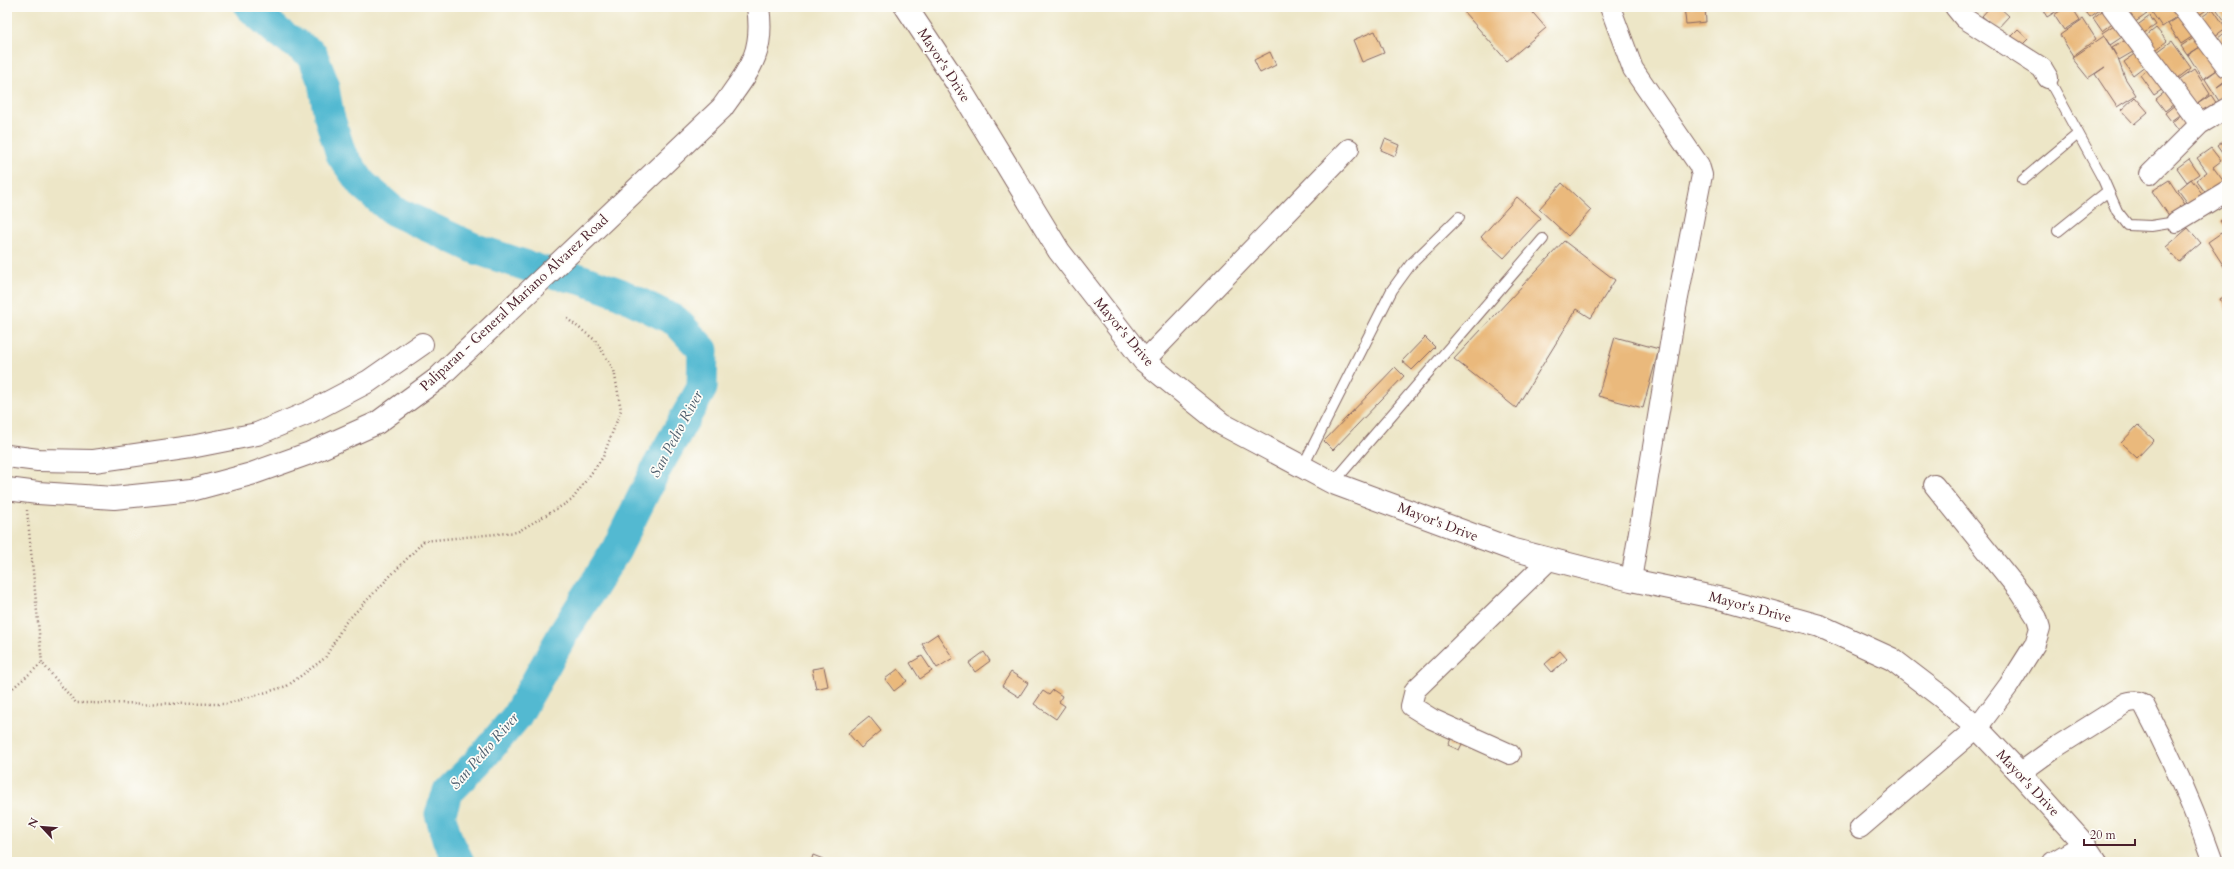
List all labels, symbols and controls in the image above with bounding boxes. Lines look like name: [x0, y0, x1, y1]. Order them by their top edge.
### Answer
street label: Mayor's Drive: [913, 24, 975, 106]
street label: Paliparan - General Mariano Alvarez Road: [416, 210, 613, 396]
street label: Mayor's Drive: [1089, 293, 1159, 371]
water label: San Pedro River: [645, 386, 708, 481]
street label: Mayor's Drive: [1395, 498, 1481, 546]
street label: Mayor's Drive: [1707, 587, 1793, 627]
water label: San Pedro River: [445, 708, 524, 794]
street label: Mayor's Drive: [1992, 746, 2064, 820]
north arrow: [22, 807, 62, 847]
text: N: [25, 815, 42, 830]
scale bar: [2084, 821, 2135, 847]
text: 20 m: [2090, 827, 2117, 843]

